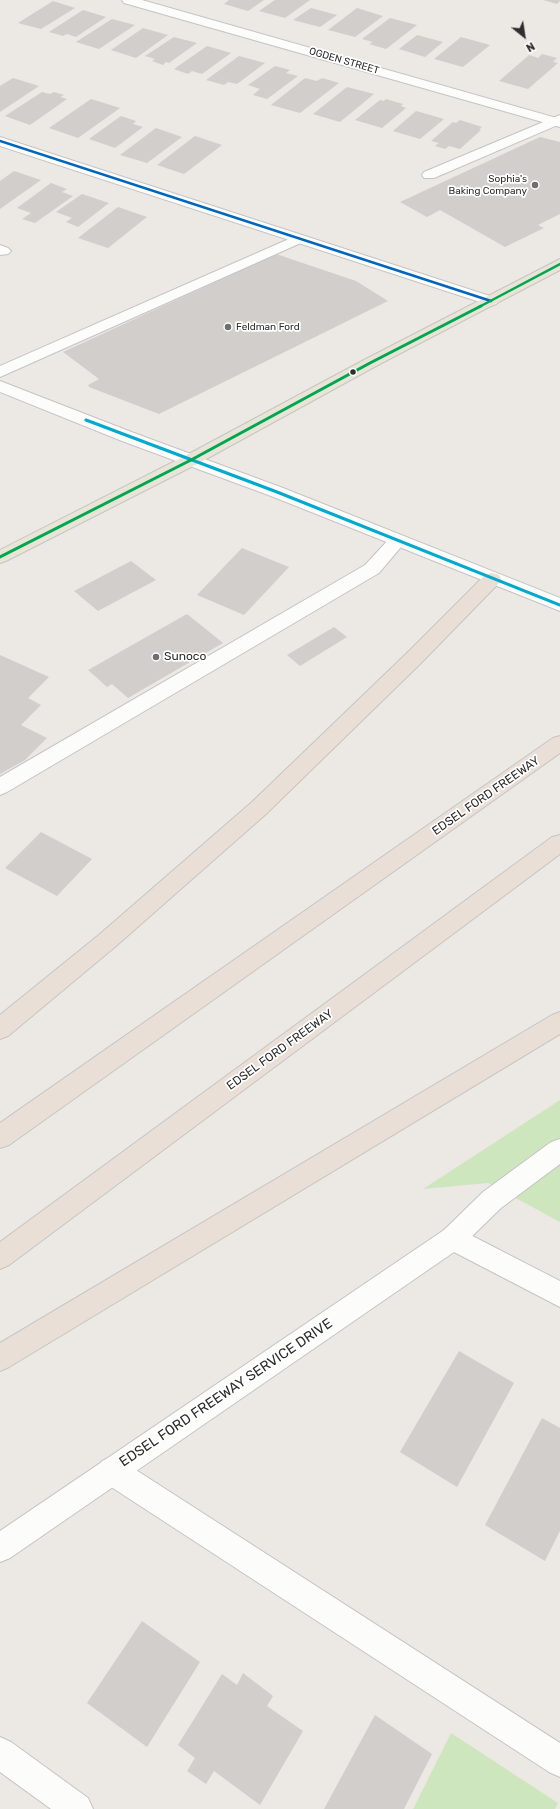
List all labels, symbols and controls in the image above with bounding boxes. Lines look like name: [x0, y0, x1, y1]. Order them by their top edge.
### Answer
north arrow: [504, 16, 544, 56]
text: N: [524, 39, 537, 54]
street label: OGDEN STREET: [308, 45, 380, 77]
place label: Sophia's Baking Company: [449, 173, 527, 196]
marker: Sophia's Baking Company: [530, 180, 540, 190]
place label: Feldman Ford: [236, 321, 300, 333]
marker: Feldman Ford: [223, 322, 233, 332]
unlabelled marker: [348, 367, 358, 377]
place label: Sunoco: [164, 650, 206, 664]
marker: Sunoco: [151, 652, 161, 662]
street label: EDSEL FORD FREEWAY: [430, 753, 542, 839]
street label: EDSEL FORD FREEWAY: [224, 1007, 336, 1093]
street label: EDSEL FORD FREEWAY SERVICE DRIVE: [116, 1315, 336, 1471]

